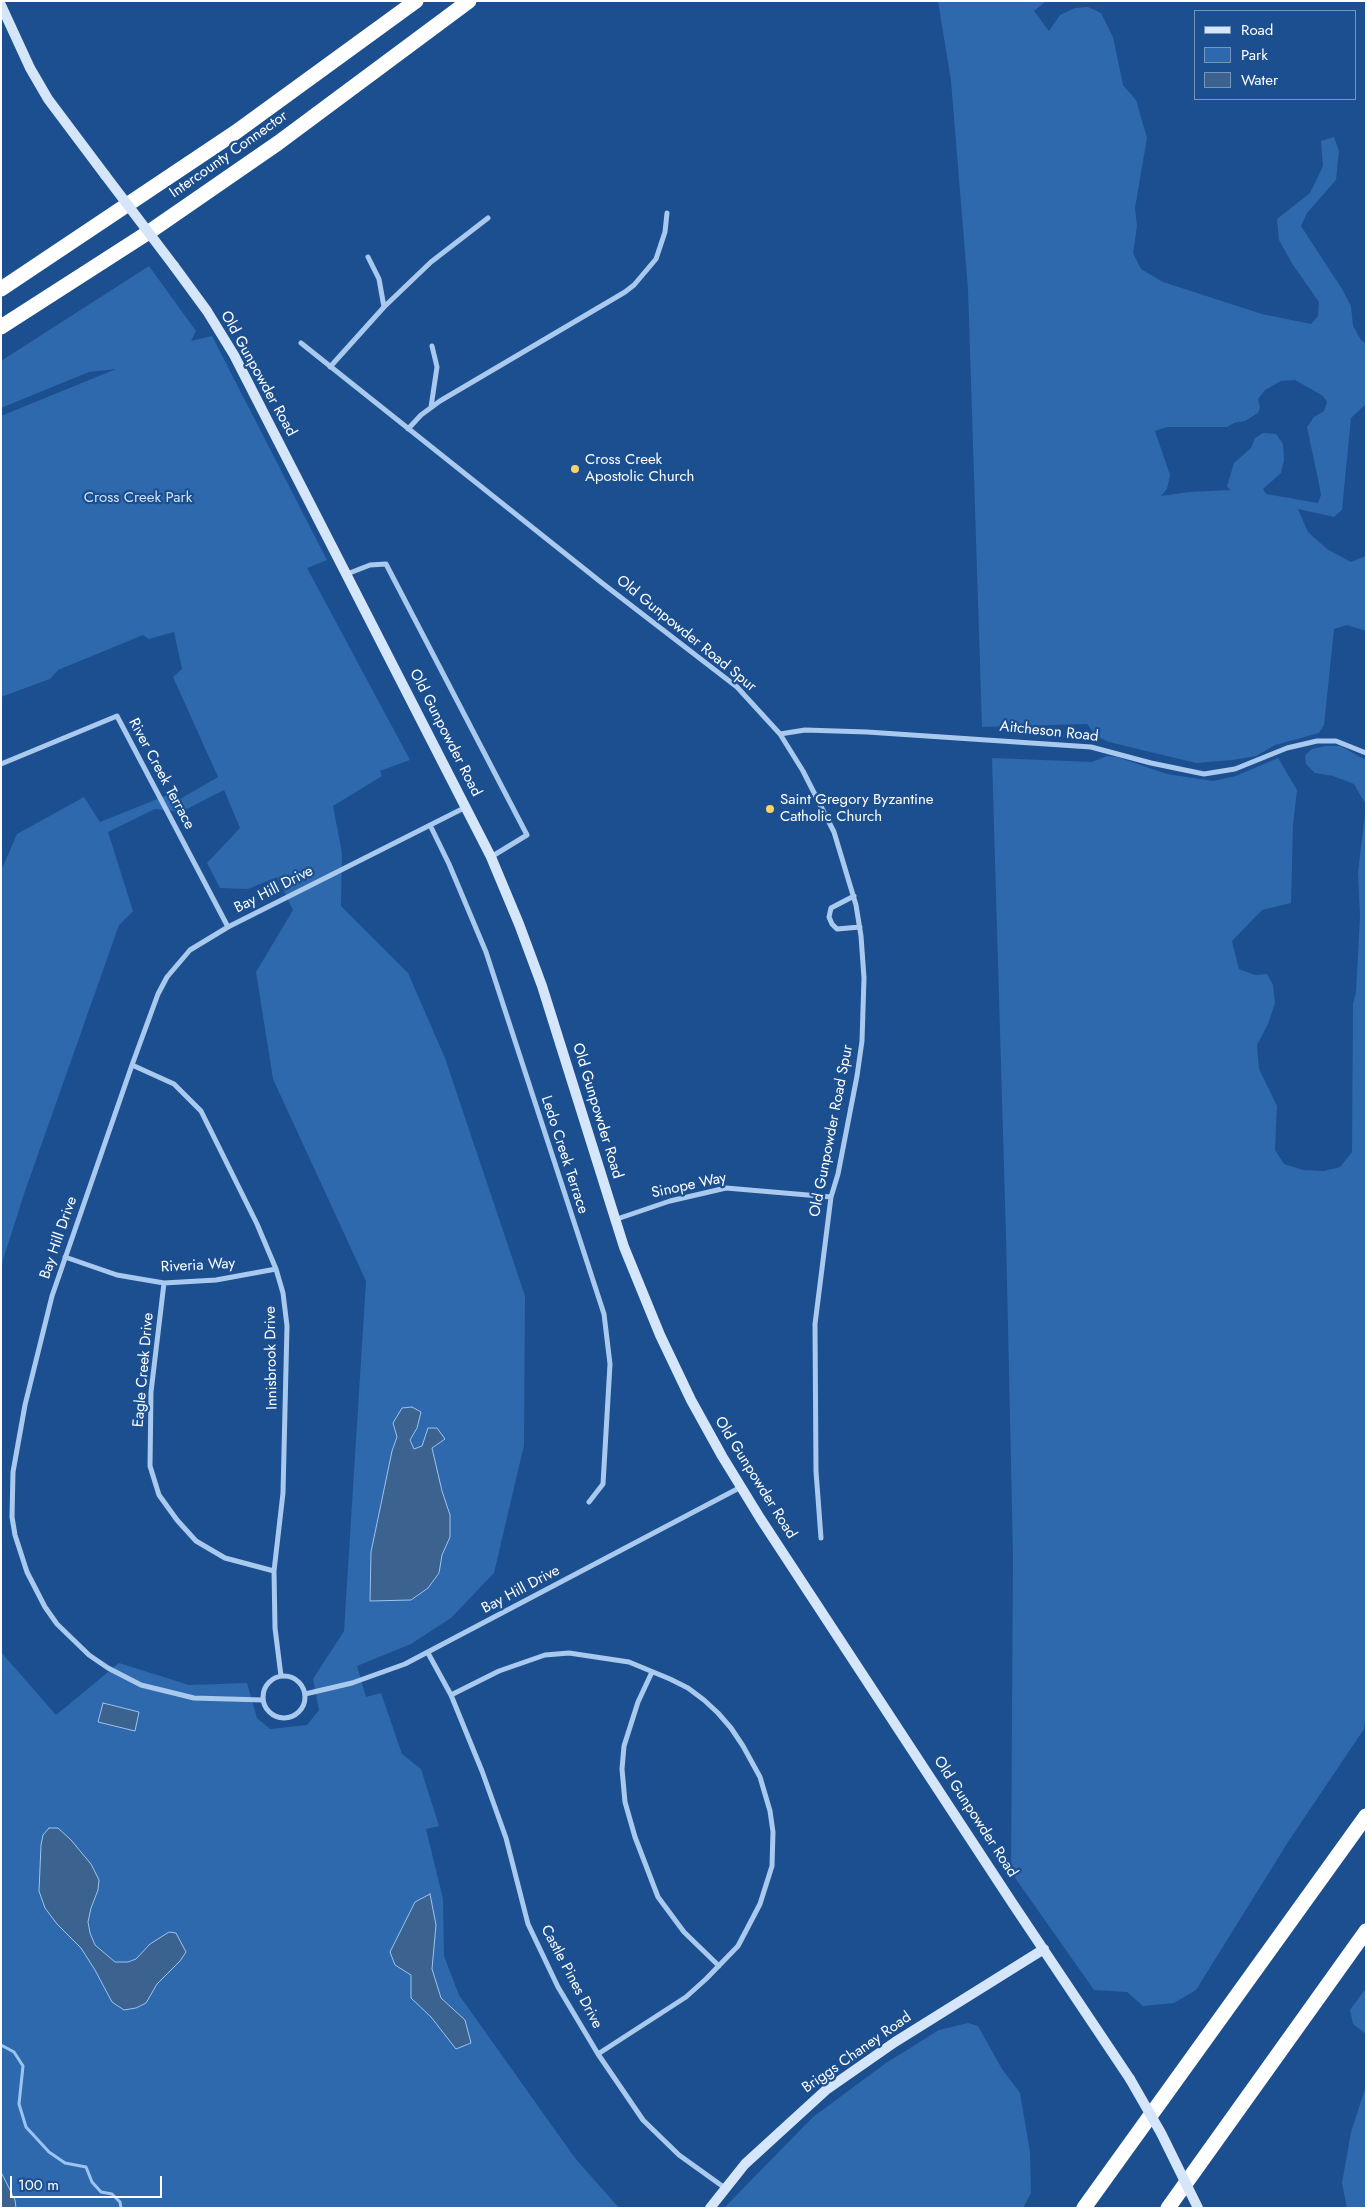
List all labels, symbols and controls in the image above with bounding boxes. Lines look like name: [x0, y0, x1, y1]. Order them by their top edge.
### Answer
legend: [1194, 10, 1357, 100]
text: Road: [1241, 19, 1273, 41]
text: Park: [1241, 44, 1268, 66]
text: Water: [1241, 69, 1278, 91]
street label: Intercounty Connector: [167, 108, 291, 202]
street label: Old Gunpowder Road: [216, 308, 300, 440]
place label: Cross Creek Apostolic Church: [585, 451, 694, 486]
marker: Cross Creek Apostolic Church: [569, 463, 581, 475]
park label: Cross Creek Park: [84, 489, 192, 507]
street label: Old Gunpowder Road Spur: [612, 572, 760, 696]
street label: Old Gunpowder Road: [405, 666, 485, 800]
street label: River Creek Terrace: [124, 715, 198, 833]
street label: Aitcheson Road: [999, 718, 1099, 746]
place label: Saint Gregory Byzantine Catholic Church: [780, 791, 934, 826]
marker: Saint Gregory Byzantine Catholic Church: [764, 803, 776, 815]
street label: Bay Hill Drive: [232, 862, 316, 918]
street label: Old Gunpowder Road: [568, 1041, 626, 1181]
street label: Old Gunpowder Road Spur: [806, 1043, 858, 1219]
street label: Ledo Creek Terrace: [536, 1094, 592, 1216]
street label: Sinope Way: [650, 1169, 728, 1203]
street label: Bay Hill Drive: [36, 1194, 82, 1282]
street label: Riveria Way: [160, 1255, 236, 1277]
street label: Innisbrook Drive: [262, 1306, 282, 1410]
street label: Eagle Creek Drive: [130, 1312, 158, 1428]
street label: Old Gunpowder Road: [710, 1414, 800, 1542]
street label: Bay Hill Drive: [479, 1562, 563, 1618]
street label: Old Gunpowder Road: [929, 1753, 1021, 1881]
street label: Castle Pines Drive: [536, 1922, 606, 2032]
street label: Briggs Chaney Road: [799, 2009, 915, 2097]
scale bar: [12, 2166, 165, 2198]
text: 100 m: [18, 2174, 59, 2196]

